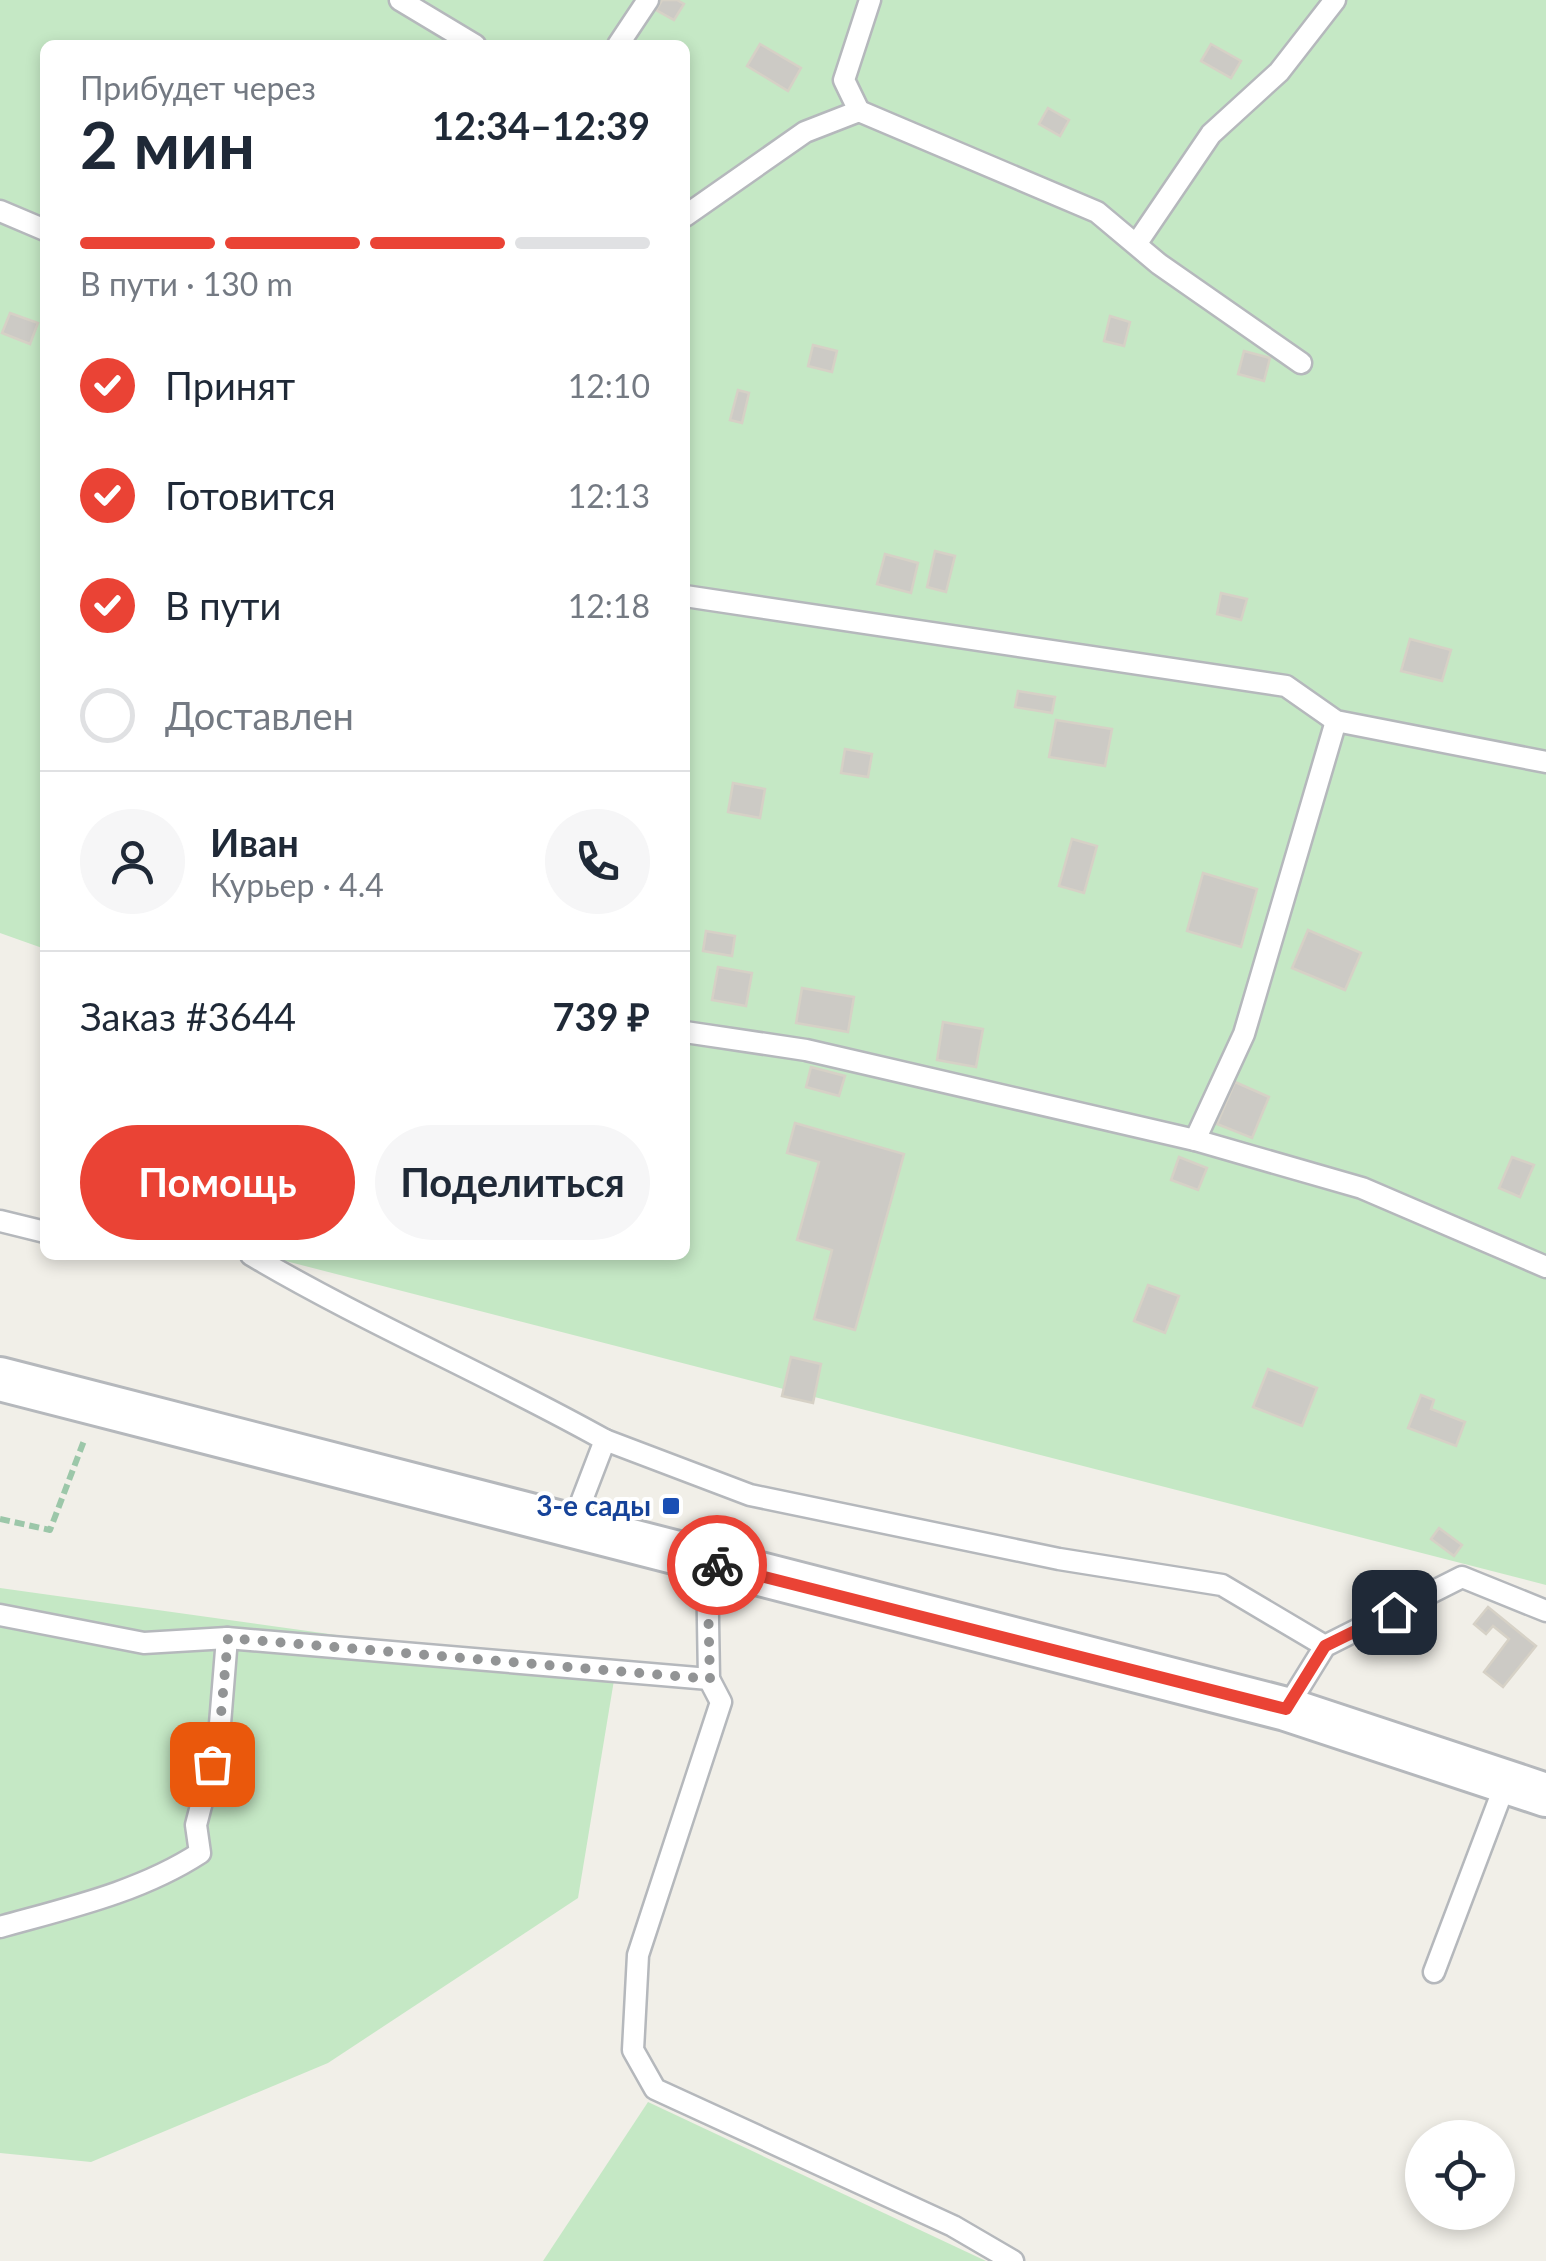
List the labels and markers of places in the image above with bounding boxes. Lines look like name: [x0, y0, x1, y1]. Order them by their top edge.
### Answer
place label: 3-е сады: [536, 1488, 651, 1522]
marker: 3-е сады: [660, 1495, 682, 1517]
pin: [1352, 1570, 1437, 1655]
pin: [170, 1722, 255, 1807]

